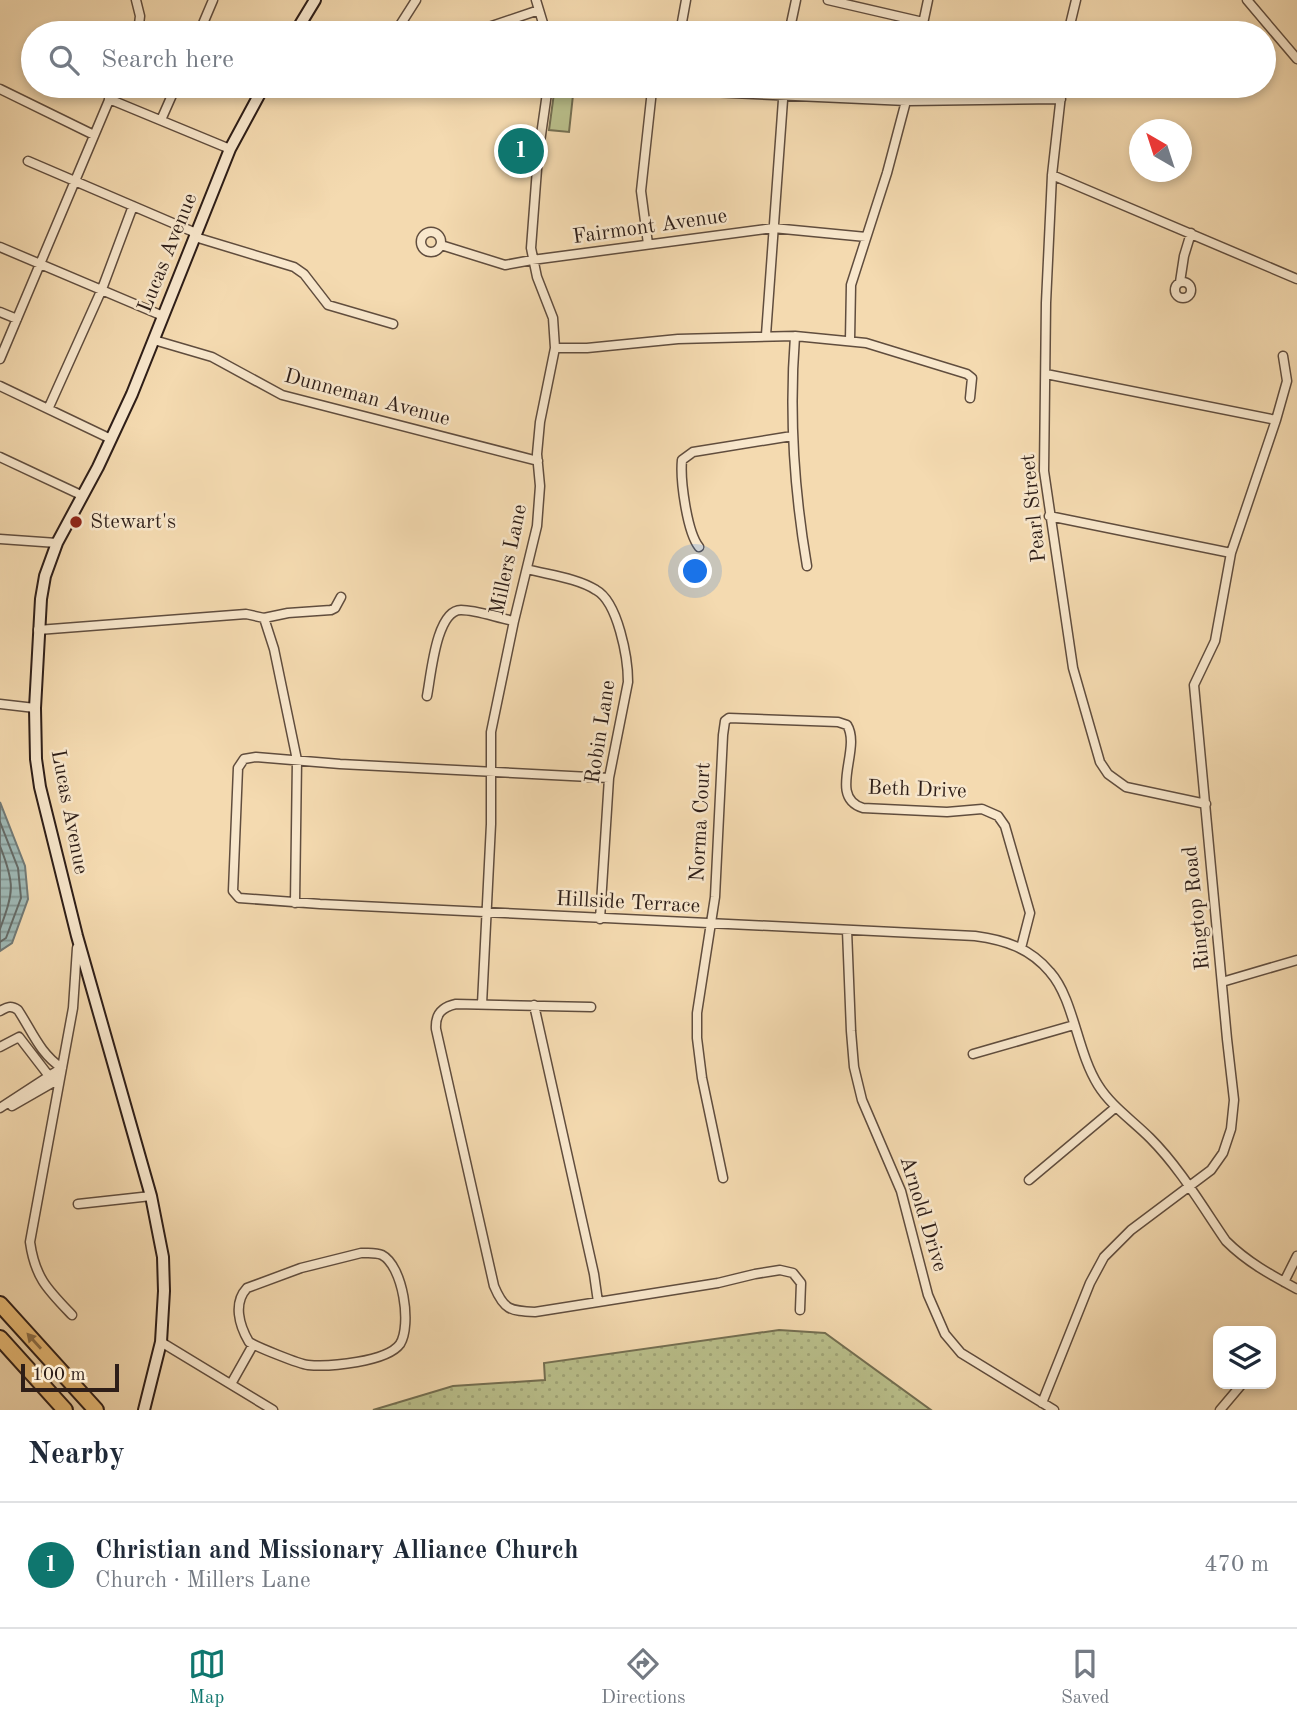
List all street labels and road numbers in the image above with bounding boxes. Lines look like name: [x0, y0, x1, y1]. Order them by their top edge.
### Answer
street label: Lucas Avenue: [135, 190, 201, 316]
street label: Fairmont Avenue: [571, 206, 729, 248]
street label: Dunneman Avenue: [282, 366, 452, 430]
street label: Pearl Street: [1018, 453, 1050, 563]
street label: Millers Lane: [487, 502, 531, 618]
street label: Robin Lane: [582, 679, 620, 785]
street label: Lucas Avenue: [47, 748, 91, 876]
street label: Norma Court: [687, 762, 715, 882]
street label: Beth Drive: [867, 778, 967, 802]
street label: Ringtop Road: [1180, 845, 1214, 971]
street label: Hillside Terrace: [555, 889, 701, 917]
street label: Arnold Drive: [896, 1154, 950, 1274]

